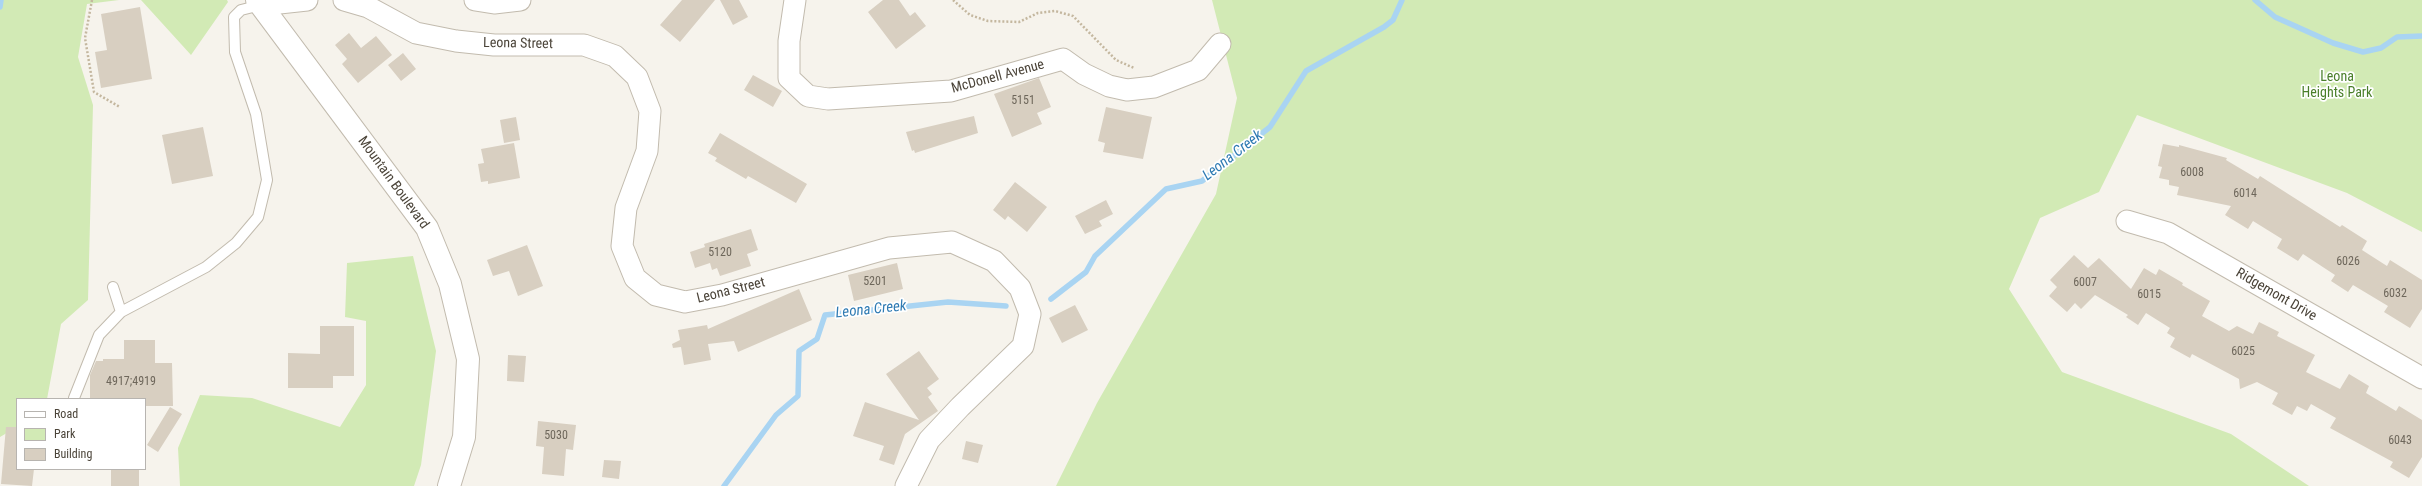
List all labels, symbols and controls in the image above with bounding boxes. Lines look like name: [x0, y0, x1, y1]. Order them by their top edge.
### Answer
street label: Leona Street: [483, 35, 553, 53]
street label: McDonell Avenue: [950, 57, 1046, 97]
park label: Leona Heights Park: [2302, 69, 2372, 102]
house number: 5151: [1011, 94, 1035, 108]
water label: Leona Creek: [1199, 127, 1267, 185]
street label: Mountain Boulevard: [354, 134, 432, 232]
house number: 6008: [2180, 166, 2204, 180]
house number: 6014: [2233, 187, 2257, 201]
house number: 5120: [708, 246, 732, 260]
house number: 6026: [2336, 255, 2360, 269]
street label: Ridgemont Drive: [2233, 265, 2319, 325]
street label: Leona Street: [695, 274, 767, 308]
house number: 5201: [863, 275, 887, 289]
house number: 6007: [2073, 276, 2097, 290]
house number: 6032: [2383, 287, 2407, 301]
house number: 6015: [2137, 288, 2161, 302]
water label: Leona Creek: [835, 297, 907, 323]
house number: 6025: [2231, 345, 2255, 359]
house number: 4917;4919: [106, 375, 156, 389]
legend: [16, 398, 146, 470]
text: Road: [54, 407, 78, 421]
text: Park: [54, 427, 75, 441]
house number: 5030: [544, 429, 568, 443]
house number: 6043: [2388, 434, 2412, 448]
text: Building: [54, 447, 92, 461]

